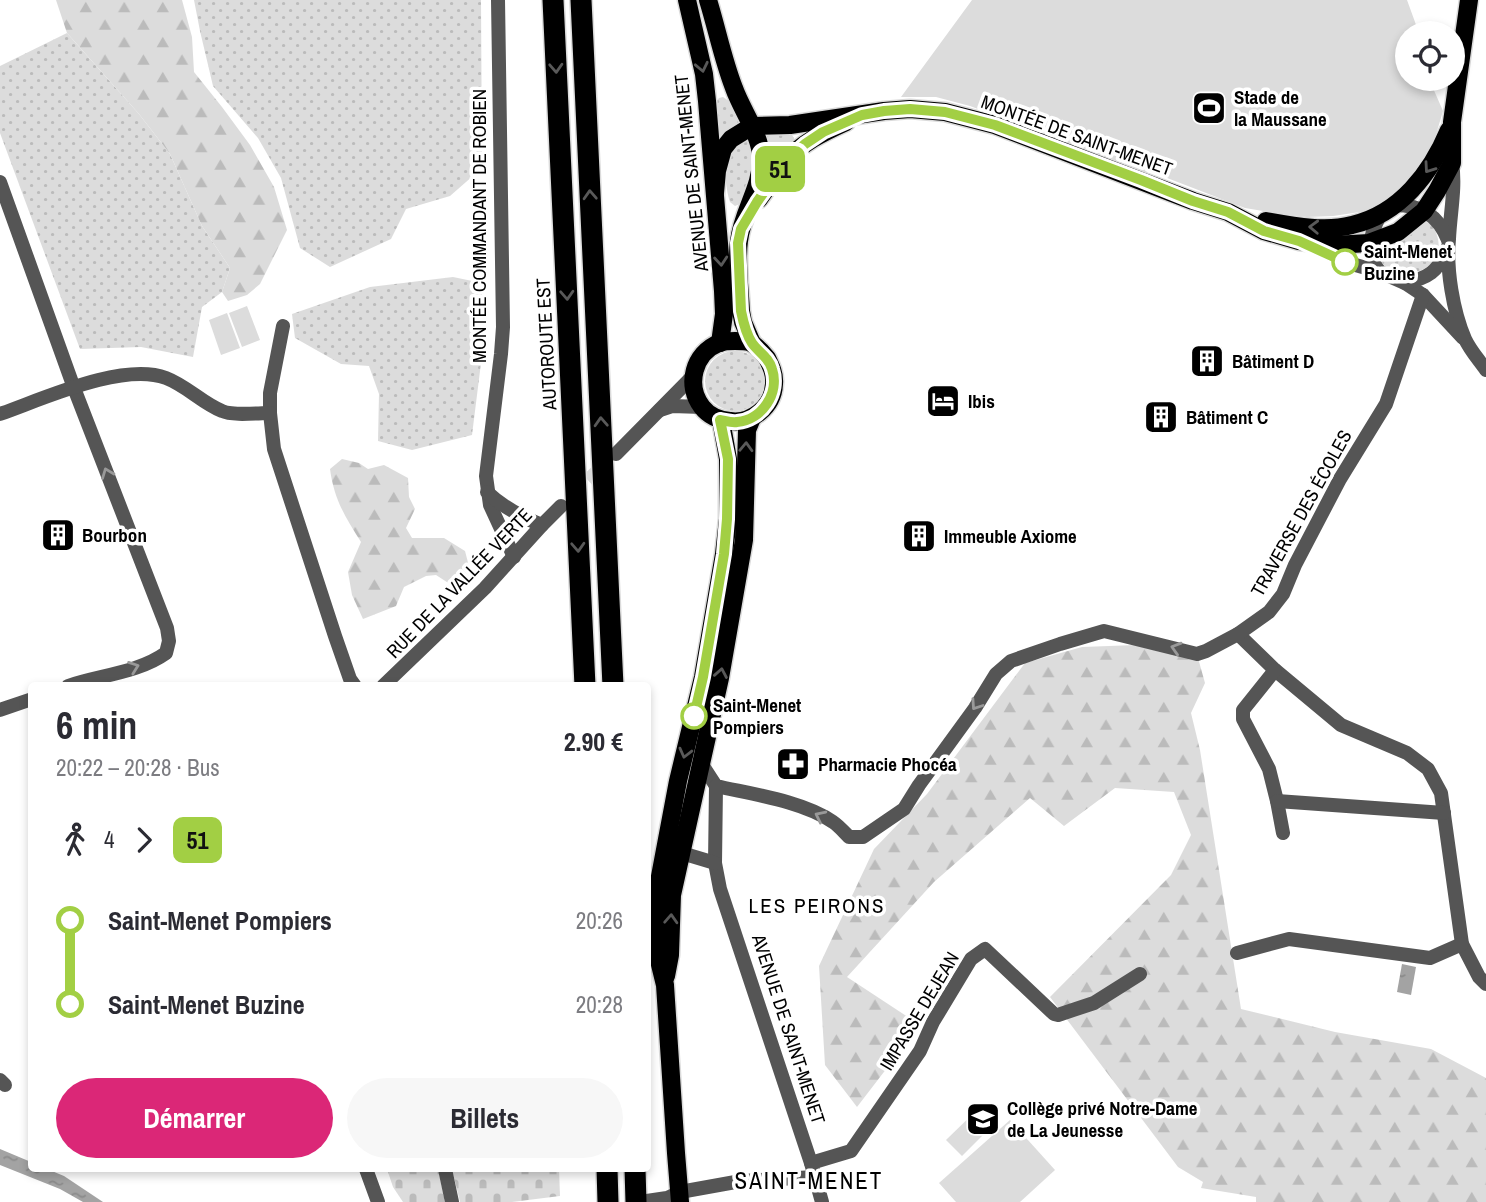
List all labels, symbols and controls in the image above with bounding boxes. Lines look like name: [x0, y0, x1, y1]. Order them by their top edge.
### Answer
map controls: [1395, 21, 1465, 91]
button: locate: [1395, 21, 1465, 91]
one-way arrow: [693, 60, 708, 72]
one-way arrow: [549, 63, 564, 74]
street label: AVENUE DE SAINT-MENET: [668, 73, 714, 274]
place label: Stade de la Maussane: [1234, 84, 1327, 132]
street label: MONTÉE DE SAINT-MENET: [978, 88, 1177, 182]
street label: MONTÉE COMMANDANT DE ROBIEN: [466, 89, 492, 363]
sports icon: Stade de la Maussane: [1190, 89, 1228, 127]
line badge: 51: [748, 146, 812, 192]
text: 51: [769, 153, 791, 185]
one-way arrow: [1425, 160, 1438, 173]
one-way arrow: [583, 189, 598, 200]
one-way arrow: [1308, 219, 1319, 234]
place label: Saint-Menet Buzine: [1364, 238, 1452, 286]
marker: Saint-Menet Buzine: [1332, 249, 1358, 275]
one-way arrow: [713, 256, 728, 267]
street label: AUTOROUTE EST: [530, 277, 562, 412]
one-way arrow: [559, 290, 574, 301]
building icon: Bâtiment D: [1188, 342, 1226, 380]
place label: Bâtiment D: [1232, 348, 1314, 374]
hotel icon: Ibis: [924, 382, 962, 420]
place label: Ibis: [968, 388, 995, 414]
building icon: Bâtiment C: [1142, 398, 1180, 436]
place label: Bâtiment C: [1186, 404, 1268, 430]
one-way arrow: [593, 416, 608, 427]
street label: TRAVERSE DES ÉCOLES: [1244, 425, 1358, 601]
one-way arrow: [739, 441, 754, 452]
one-way arrow: [102, 467, 116, 479]
street label: RUE DE LA VALLÉE VERTE: [380, 502, 538, 664]
building icon: Bourbon: [39, 516, 77, 554]
building icon: Immeuble Axiome: [900, 517, 938, 555]
place label: Bourbon: [82, 522, 147, 548]
place label: Immeuble Axiome: [944, 523, 1077, 549]
one-way arrow: [571, 542, 586, 553]
one-way arrow: [1170, 642, 1182, 657]
one-way arrow: [127, 662, 139, 676]
one-way arrow: [713, 667, 728, 679]
place label: Saint-Menet Pompiers: [713, 692, 801, 740]
one-way arrow: [972, 697, 985, 710]
text: 6 min: [56, 700, 137, 751]
marker: Saint-Menet Pompiers: [681, 703, 707, 729]
text: 2.90 €: [564, 724, 623, 759]
pharmacy icon: Pharmacie Phocéa: [774, 745, 812, 783]
one-way arrow: [679, 747, 693, 759]
place label: Pharmacie Phocéa: [818, 751, 957, 777]
text: 20:22 – 20:28 · Bus: [56, 752, 220, 783]
one-way arrow: [815, 810, 827, 824]
icon: walk: [56, 821, 94, 859]
icon: forward: [125, 821, 163, 859]
text: 4: [104, 824, 115, 855]
text: 51: [187, 824, 208, 856]
district label: LES PEIRONS: [749, 891, 885, 920]
text: Saint-Menet Pompiers: [108, 903, 332, 938]
text: 20:26: [576, 905, 623, 936]
one-way arrow: [663, 913, 678, 924]
street label: AVENUE DE SAINT-MENET: [746, 930, 832, 1128]
street label: IMPASSE DEJEAN: [873, 947, 965, 1075]
text: Saint-Menet Buzine: [108, 987, 305, 1022]
text: 20:28: [576, 989, 623, 1020]
button: Démarrer: [56, 1078, 333, 1158]
button: Billets: [347, 1078, 623, 1158]
place label: Collège privé Notre-Dame de La Jeunesse: [1007, 1095, 1198, 1143]
school or university icon: Collège privé Notre-Dame de La Jeunesse: [964, 1100, 1002, 1138]
district label: SAINT-MENET: [735, 1165, 883, 1196]

